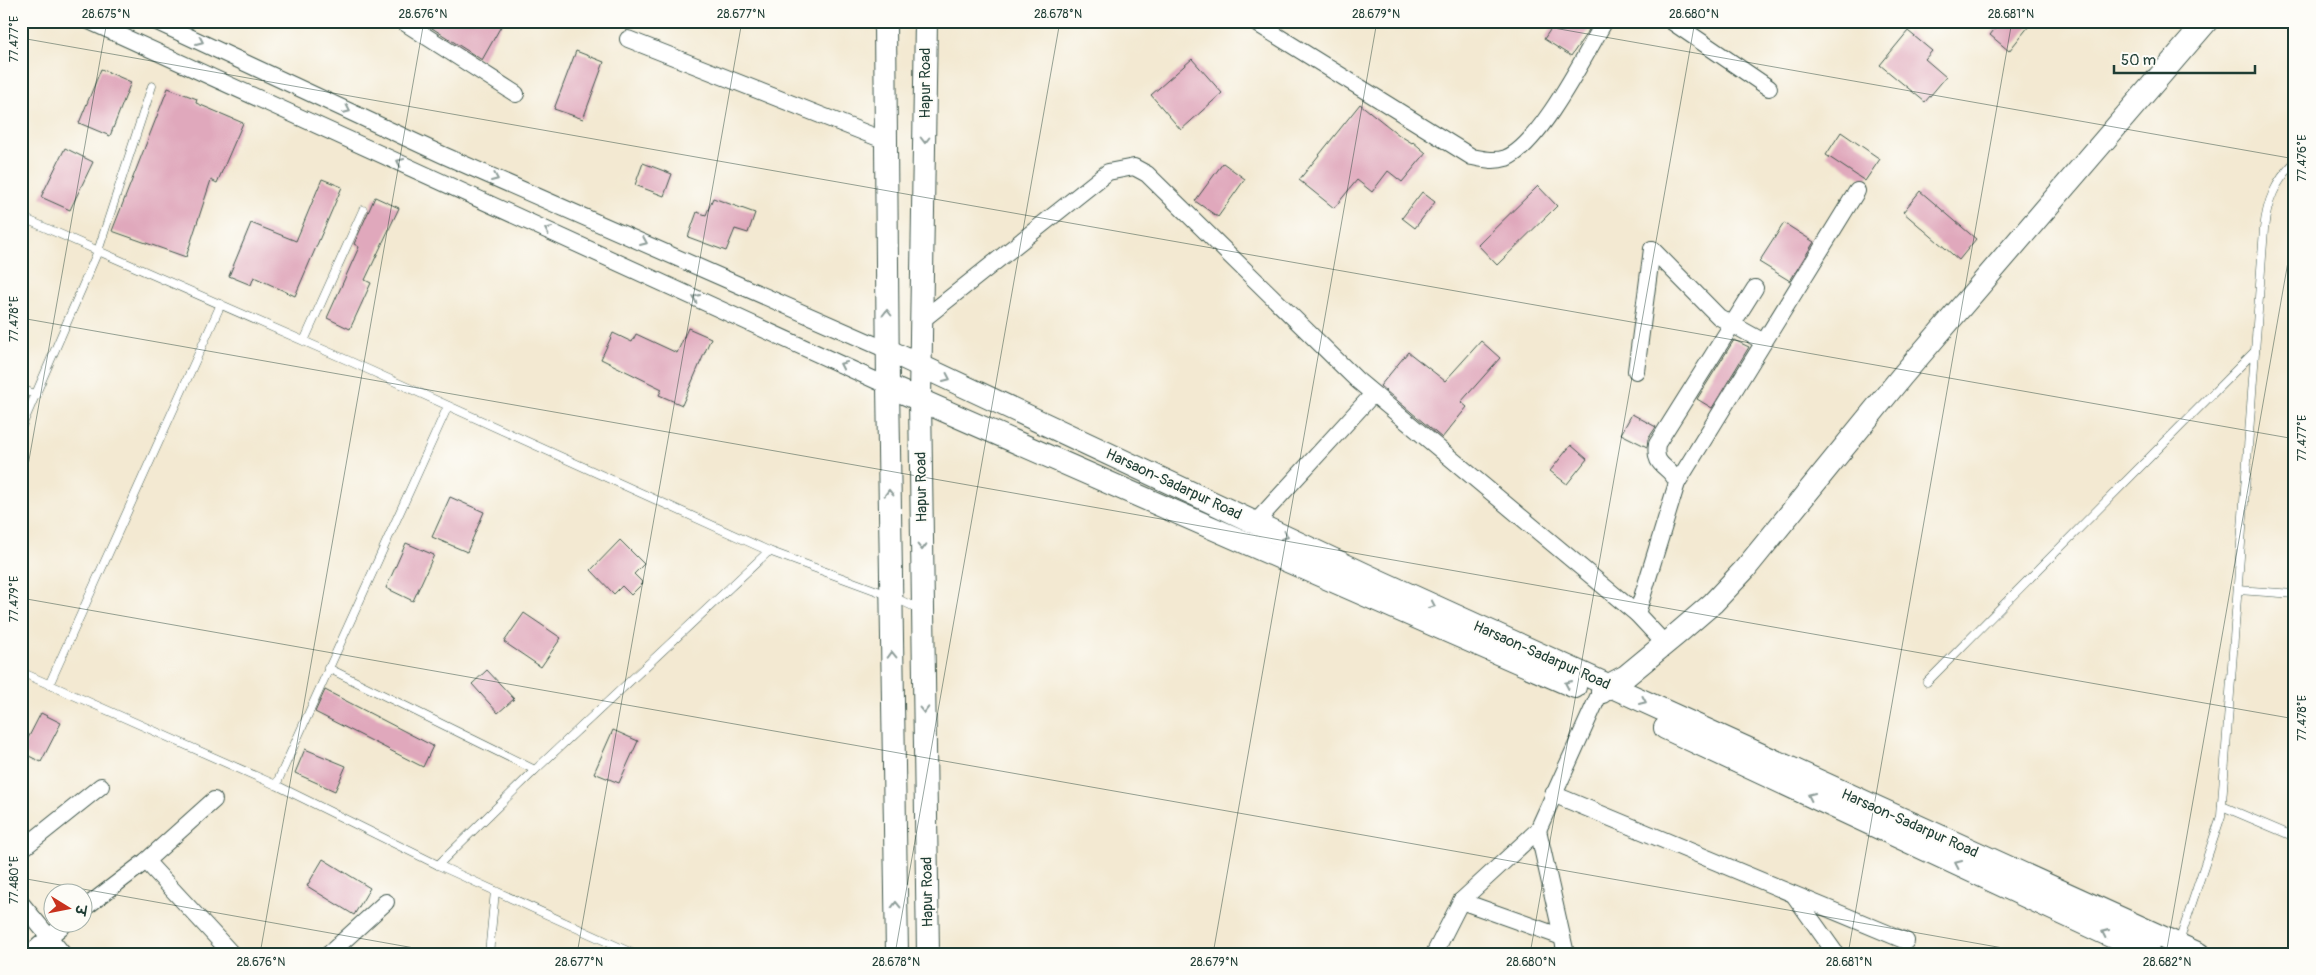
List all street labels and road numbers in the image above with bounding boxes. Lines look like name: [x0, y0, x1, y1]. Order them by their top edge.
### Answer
street label: Hapur Road: [916, 48, 935, 118]
street label: Harsaon-Sadarpur Road: [1103, 445, 1245, 524]
street label: Hapur Road: [911, 451, 932, 523]
street label: Harsaon-Sadarpur Road: [1470, 617, 1613, 694]
street label: Harsaon-Sadarpur Road: [1838, 785, 1981, 862]
street label: Hapur Road: [917, 856, 938, 928]

